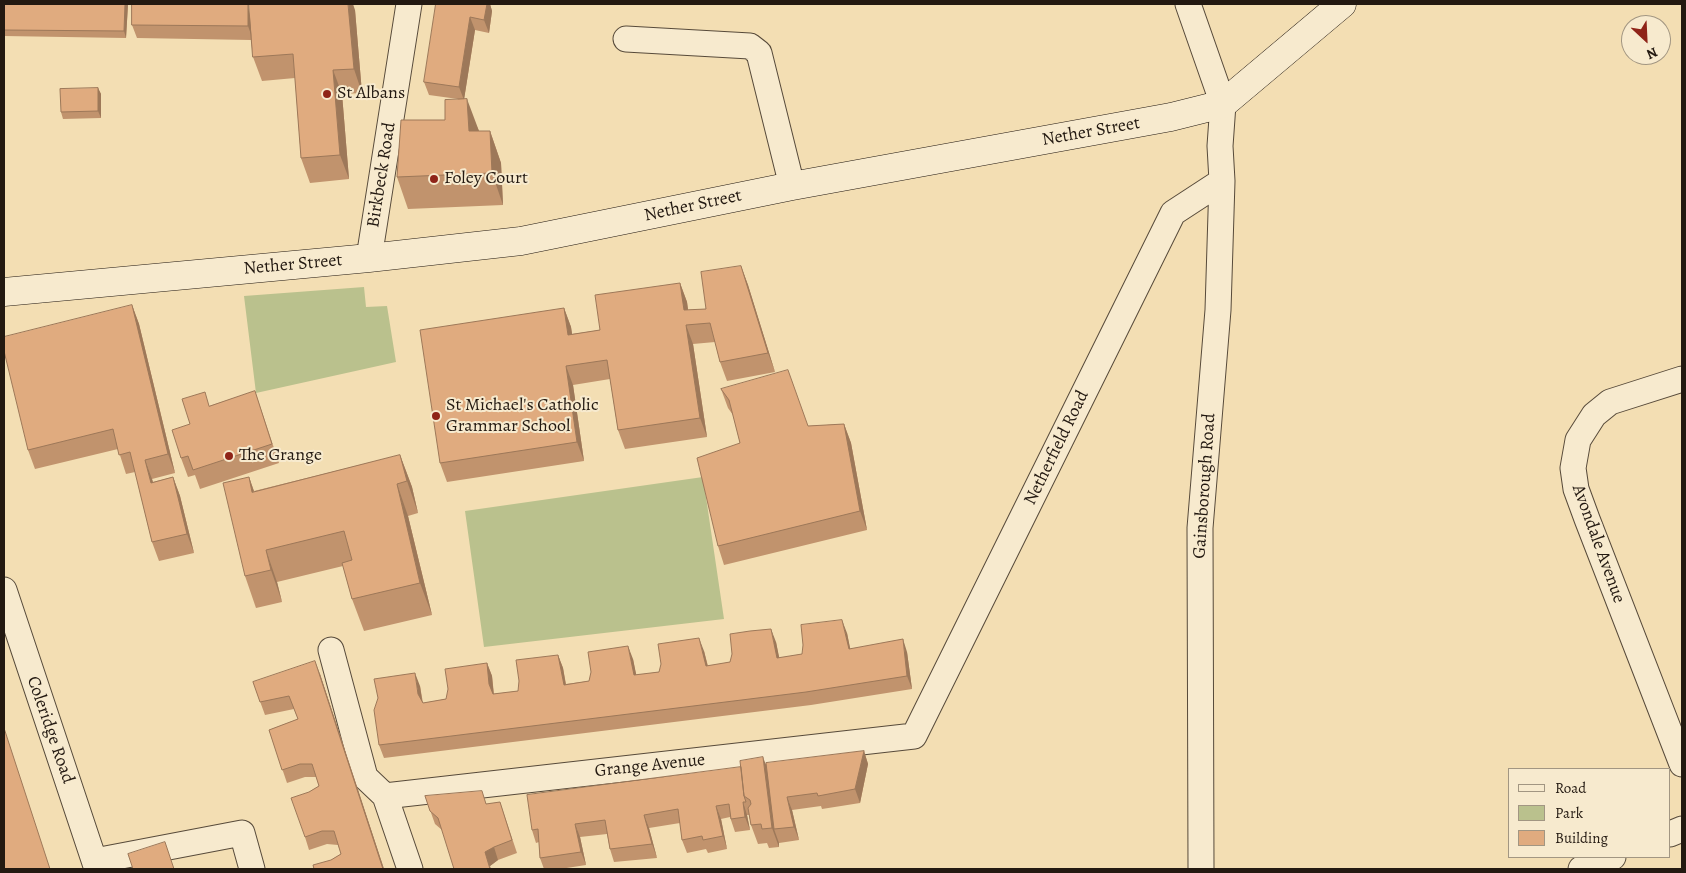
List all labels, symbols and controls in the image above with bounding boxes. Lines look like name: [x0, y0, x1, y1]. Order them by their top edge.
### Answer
north arrow: [1621, 15, 1671, 65]
text: N: [1643, 42, 1661, 64]
place label: St Albans: [337, 83, 405, 105]
marker: St Albans: [321, 88, 333, 100]
street label: Nether Street: [1040, 113, 1142, 151]
street label: Birkbeck Road: [363, 121, 401, 229]
place label: Foley Court: [444, 168, 528, 190]
marker: Foley Court: [428, 173, 440, 185]
street label: Nether Street: [642, 185, 744, 227]
street label: Nether Street: [243, 250, 343, 280]
street label: Netherfield Road: [1020, 387, 1094, 509]
place label: St Michael's Catholic Grammar School: [446, 395, 599, 438]
marker: St Michael's Catholic Grammar School: [430, 410, 442, 422]
street label: Gainsborough Road: [1189, 413, 1221, 559]
place label: The Grange: [239, 445, 322, 467]
marker: The Grange: [223, 450, 235, 462]
street label: Avondale Avenue: [1567, 482, 1629, 606]
street label: Coleridge Road: [22, 673, 78, 787]
street label: Grange Avenue: [594, 749, 706, 783]
legend: [1508, 768, 1671, 858]
text: Road: [1555, 778, 1586, 798]
text: Park: [1555, 803, 1583, 823]
text: Building: [1555, 828, 1608, 848]

